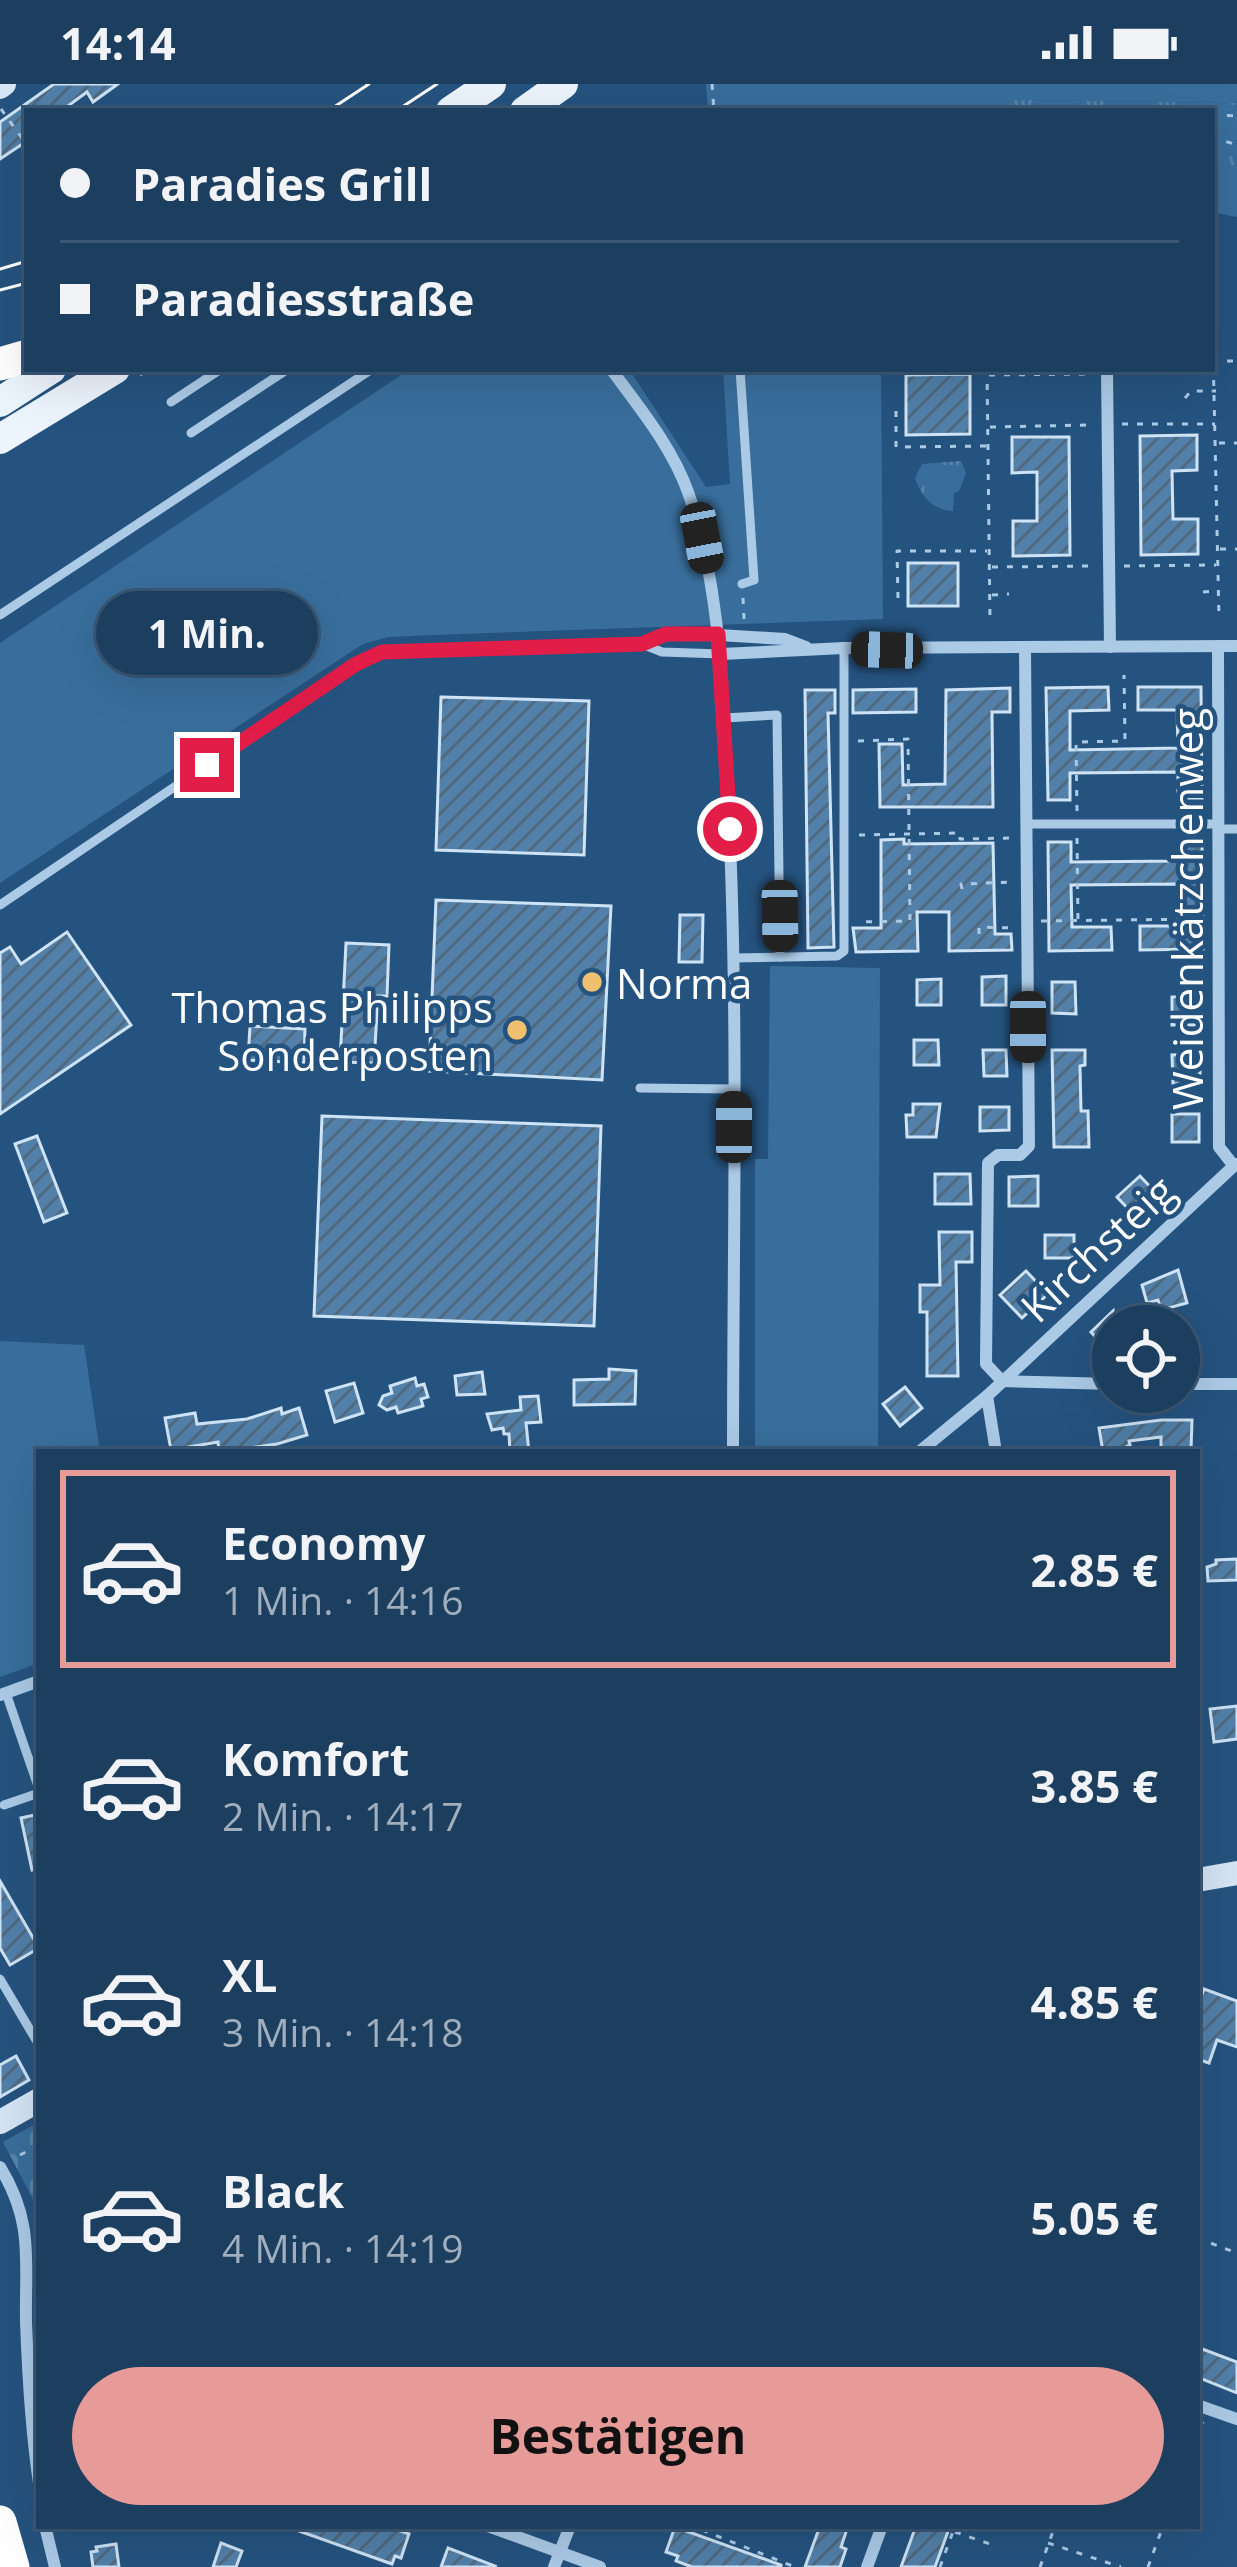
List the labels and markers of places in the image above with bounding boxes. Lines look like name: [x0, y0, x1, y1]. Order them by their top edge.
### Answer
place label: Norma: [616, 954, 752, 1011]
marker: Norma: [579, 969, 605, 995]
place label: Thomas Philipps Sonderposten: [171, 978, 493, 1083]
marker: Thomas Philipps Sonderposten: [504, 1017, 530, 1043]

